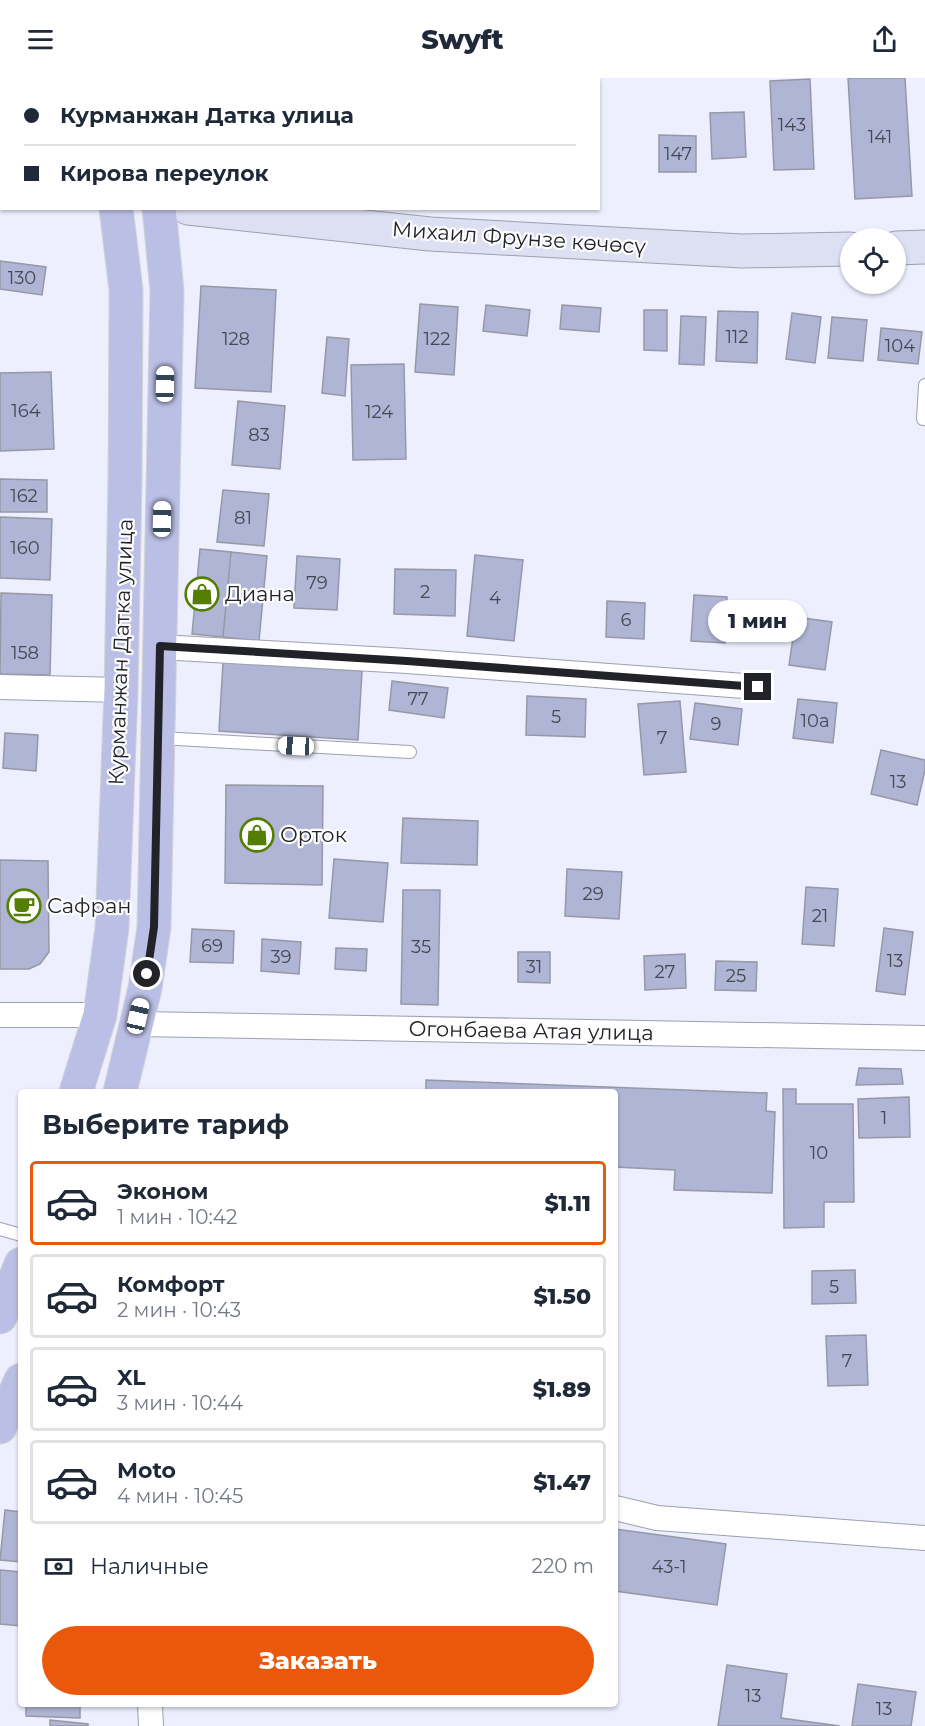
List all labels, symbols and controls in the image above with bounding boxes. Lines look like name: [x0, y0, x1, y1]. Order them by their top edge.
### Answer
icon: menu: [24, 23, 57, 56]
text: Swyft: [421, 23, 504, 56]
icon: share: [868, 23, 901, 56]
text: Курманжан Датка улица: [60, 102, 354, 129]
house number: 143: [778, 114, 806, 136]
house number: 141: [868, 126, 892, 148]
house number: 147: [664, 143, 692, 165]
text: Кирова переулок: [60, 160, 269, 187]
street label: Михаил Фрунзе көчөсү: [391, 216, 647, 259]
map controls: [840, 228, 906, 294]
button: locate: [840, 228, 906, 294]
house number: 130: [8, 267, 36, 289]
house number: 112: [725, 326, 749, 348]
house number: 128: [222, 328, 250, 350]
house number: 122: [424, 328, 450, 350]
house number: 104: [885, 335, 915, 357]
car: [156, 366, 174, 402]
house number: 164: [11, 400, 41, 422]
house number: 124: [365, 401, 393, 423]
house number: 83: [248, 424, 270, 446]
house number: 162: [10, 485, 38, 507]
car: [153, 501, 171, 537]
house number: 81: [234, 507, 252, 529]
street label: Курманжан Датка улица: [103, 518, 138, 786]
house number: 160: [10, 537, 40, 559]
house number: 79: [306, 572, 328, 594]
shop icon: Диана: [184, 576, 220, 612]
place label: Диана: [225, 581, 295, 606]
house number: 2: [420, 581, 430, 603]
house number: 4: [489, 587, 501, 609]
callout: 1 мин: [708, 600, 807, 642]
house number: 6: [621, 609, 632, 631]
text: 1 мин: [728, 609, 787, 633]
house number: 158: [11, 642, 39, 664]
route end: [744, 673, 771, 700]
house number: 77: [407, 688, 429, 710]
house number: 5: [551, 706, 561, 728]
house number: 10a: [800, 710, 830, 732]
house number: 9: [711, 713, 722, 735]
house number: 7: [657, 727, 667, 749]
car: [278, 736, 314, 756]
house number: 13: [890, 771, 906, 793]
shop icon: Орток: [239, 817, 275, 853]
place label: Орток: [280, 822, 347, 847]
house number: 29: [582, 883, 604, 905]
cafe icon: Сафран: [6, 888, 42, 924]
place label: Сафран: [47, 893, 131, 918]
house number: 21: [812, 905, 828, 927]
house number: 69: [201, 935, 223, 957]
house number: 35: [411, 936, 431, 958]
house number: 39: [270, 946, 292, 968]
house number: 13: [887, 950, 903, 972]
house number: 31: [526, 956, 542, 978]
route start: [133, 960, 160, 987]
house number: 27: [655, 961, 675, 983]
house number: 25: [726, 965, 746, 987]
car: [125, 996, 151, 1036]
street label: Огонбаева Атая улица: [408, 1016, 654, 1045]
house number: 1: [881, 1107, 887, 1129]
text: Выберите тариф: [42, 1108, 289, 1141]
house number: 10: [810, 1142, 828, 1164]
icon: car: [45, 1176, 99, 1230]
text: Эконом: [117, 1178, 208, 1205]
text: $1.11: [544, 1190, 591, 1217]
text: 1 мин · 10:42: [117, 1205, 237, 1229]
icon: car: [45, 1269, 99, 1323]
text: Комфорт: [117, 1271, 225, 1298]
house number: 5: [829, 1276, 839, 1298]
text: $1.50: [533, 1283, 591, 1310]
text: 2 мин · 10:43: [117, 1298, 241, 1322]
house number: 7: [842, 1350, 852, 1372]
icon: car: [45, 1362, 99, 1416]
text: XL: [117, 1364, 146, 1391]
text: $1.89: [533, 1376, 591, 1403]
text: 3 мин · 10:44: [117, 1391, 243, 1415]
icon: car: [45, 1455, 99, 1509]
text: Moto: [117, 1457, 176, 1484]
text: $1.47: [533, 1469, 591, 1496]
text: 4 мин · 10:45: [117, 1484, 243, 1508]
icon: cash: [42, 1550, 75, 1583]
text: Наличные: [90, 1553, 209, 1580]
text: 220 m: [532, 1554, 594, 1578]
house number: 43-1: [652, 1556, 686, 1578]
button: Заказать: [42, 1626, 594, 1695]
house number: 13: [745, 1685, 761, 1707]
house number: 13: [876, 1698, 892, 1720]

